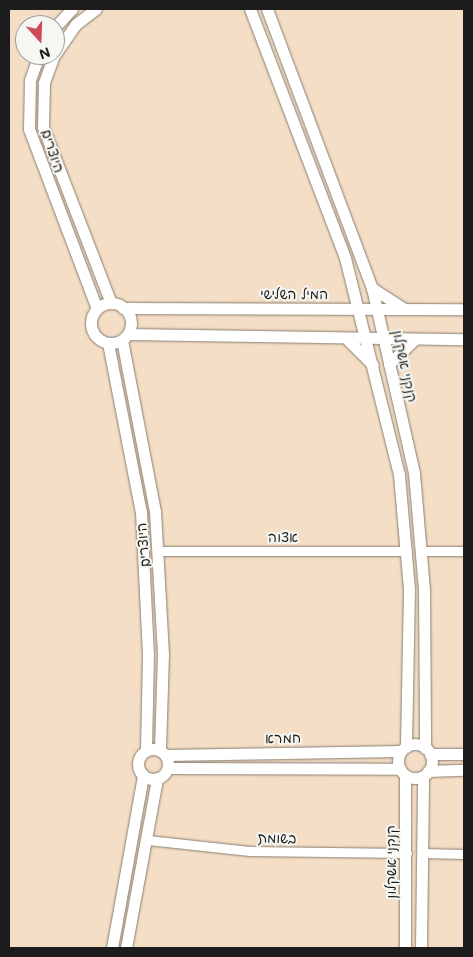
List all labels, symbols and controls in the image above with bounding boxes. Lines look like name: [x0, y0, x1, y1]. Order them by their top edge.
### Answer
north arrow: [15, 15, 65, 65]
text: N: [37, 43, 53, 64]
street label: היוצרים: [38, 127, 68, 175]
street label: המיל השלישי: [260, 286, 328, 302]
street label: קנקני אשקלון: [389, 328, 421, 404]
street label: היוצרים: [133, 522, 153, 568]
street label: אצוה: [268, 529, 298, 545]
street label: חמרא: [265, 729, 301, 747]
street label: קנקני אשקלון: [383, 825, 399, 899]
street label: בשומת: [257, 829, 297, 847]

